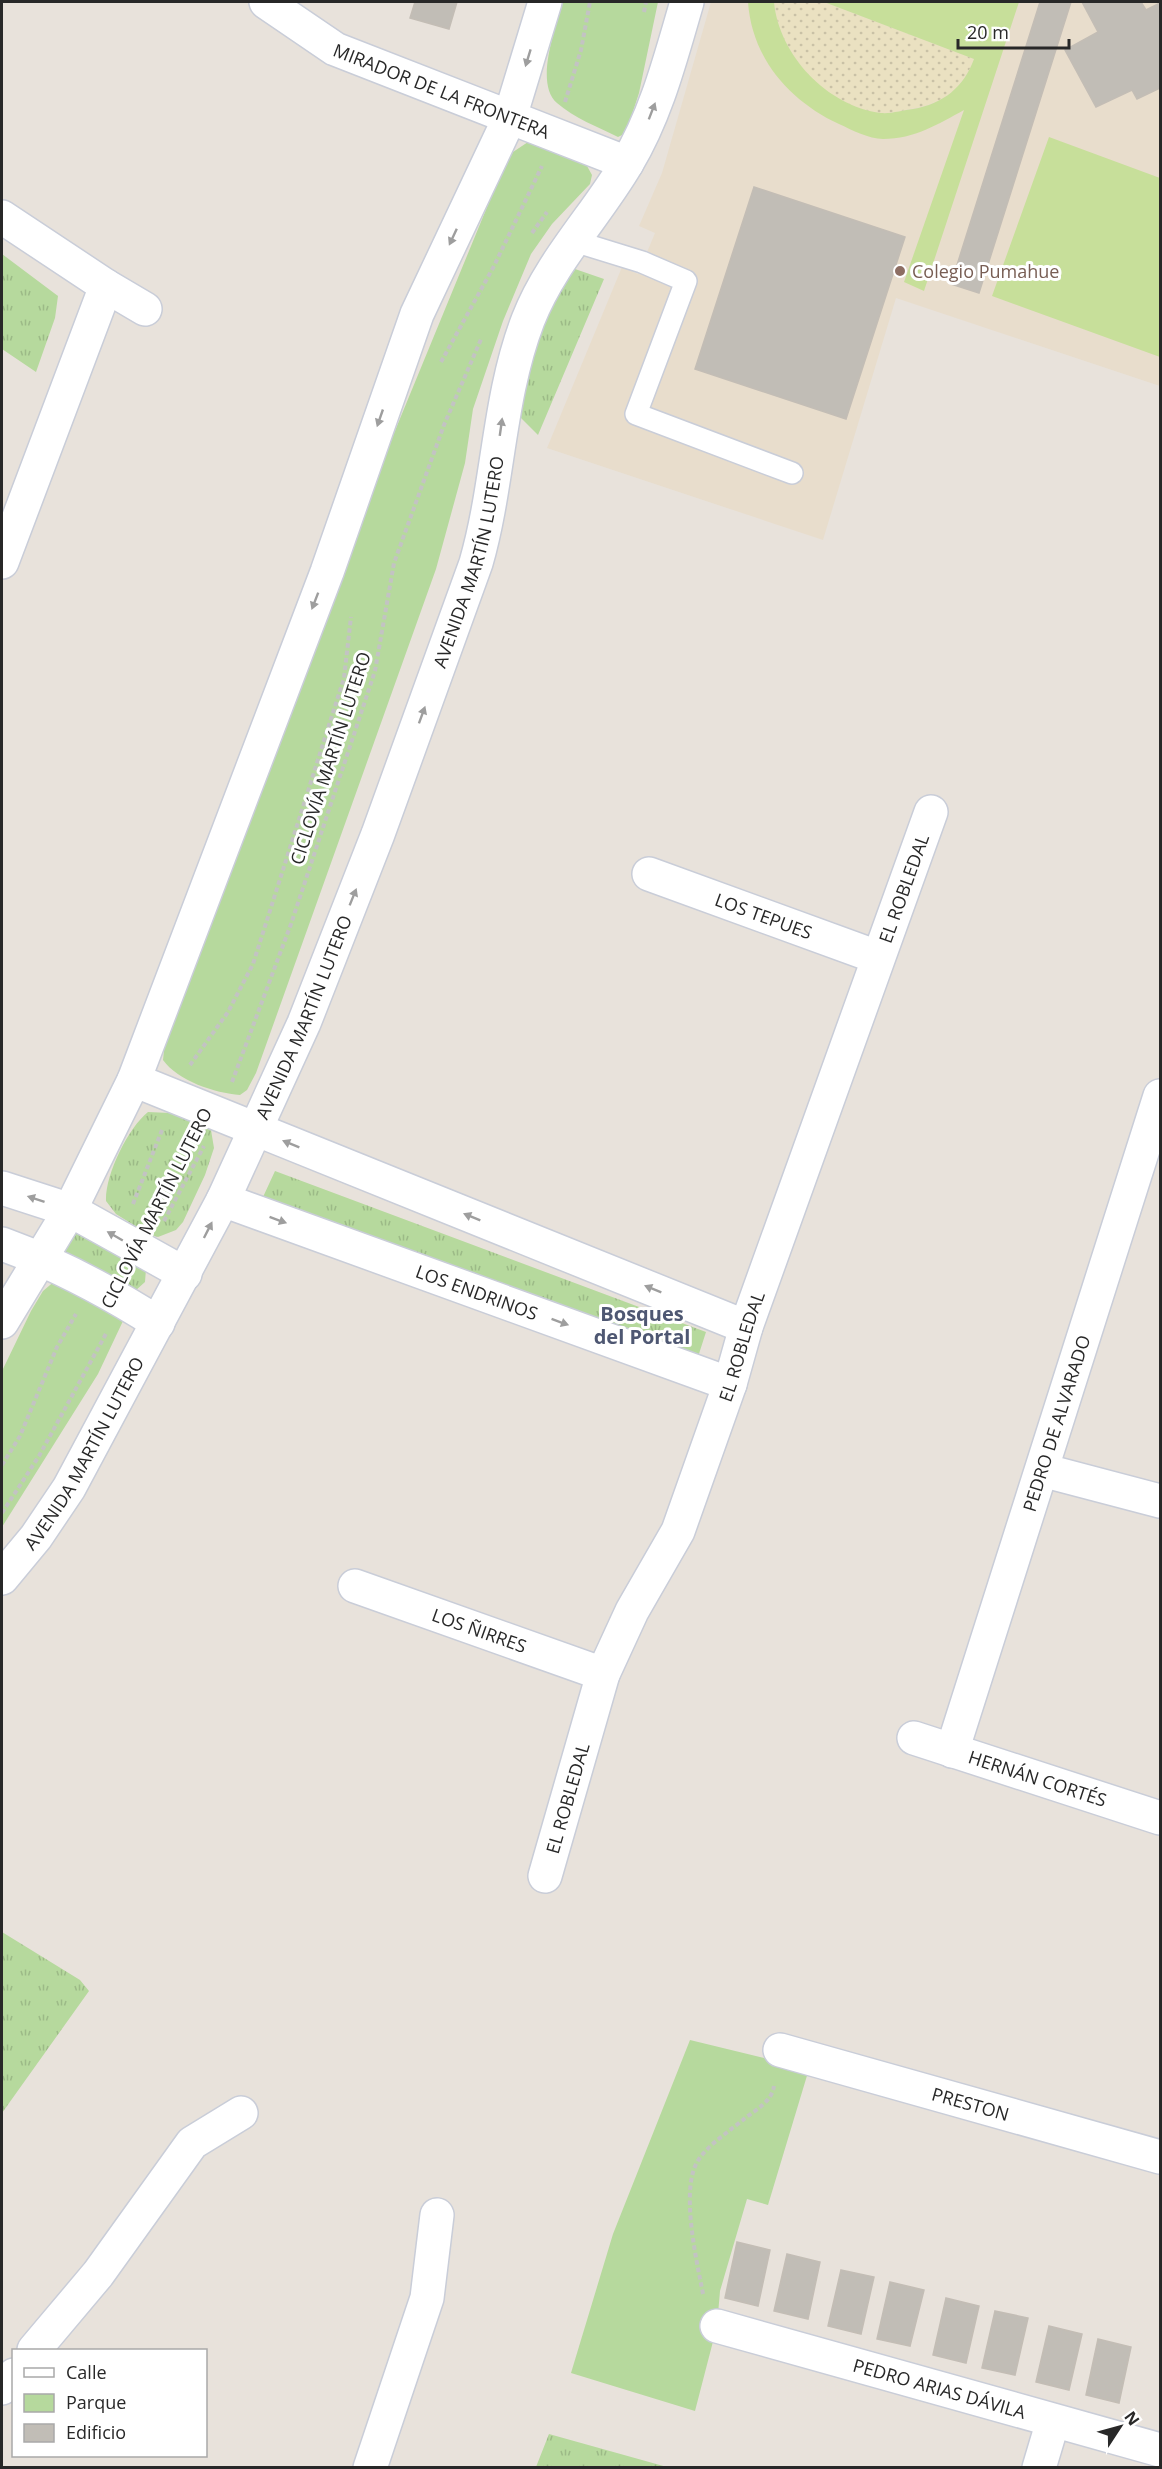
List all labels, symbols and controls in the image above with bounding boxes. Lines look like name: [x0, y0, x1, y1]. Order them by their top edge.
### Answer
scale bar: [958, 12, 1069, 50]
text: 20 m: [967, 20, 1009, 44]
street label: MIRADOR DE LA FRONTERA: [330, 38, 554, 144]
one-way arrow: [523, 49, 532, 67]
one-way arrow: [648, 101, 658, 119]
one-way arrow: [449, 228, 459, 246]
place label: Colegio Pumahue: [912, 259, 1059, 283]
marker: Colegio Pumahue: [893, 264, 907, 278]
one-way arrow: [375, 409, 385, 427]
one-way arrow: [497, 417, 506, 436]
street label: AVENIDA MARTÍN LUTERO: [427, 454, 509, 671]
one-way arrow: [310, 593, 320, 611]
street label: CICLOVÍA MARTÍN LUTERO: [284, 649, 376, 867]
one-way arrow: [418, 706, 428, 724]
street label: EL ROBLEDAL: [873, 831, 934, 946]
street label: LOS TEPUES: [712, 887, 816, 944]
one-way arrow: [349, 888, 359, 906]
street label: AVENIDA MARTÍN LUTERO: [250, 911, 357, 1123]
street label: CICLOVÍA MARTÍN LUTERO: [95, 1104, 217, 1312]
one-way arrow: [281, 1139, 299, 1149]
one-way arrow: [27, 1193, 45, 1203]
one-way arrow: [462, 1212, 480, 1222]
one-way arrow: [269, 1216, 287, 1225]
one-way arrow: [203, 1221, 212, 1238]
one-way arrow: [106, 1231, 123, 1241]
street label: LOS ENDRINOS: [412, 1259, 541, 1325]
one-way arrow: [643, 1284, 661, 1294]
street label: EL ROBLEDAL: [713, 1288, 770, 1405]
district label: Bosques del Portal: [594, 1300, 690, 1350]
one-way arrow: [551, 1318, 569, 1328]
street label: PEDRO DE ALVARADO: [1017, 1332, 1095, 1514]
street label: AVENIDA MARTÍN LUTERO: [18, 1352, 149, 1555]
street label: LOS ÑIRRES: [429, 1602, 530, 1658]
street label: EL ROBLEDAL: [540, 1740, 595, 1856]
street label: HERNÁN CORTÉS: [965, 1745, 1110, 1812]
street label: PRESTON: [929, 2081, 1012, 2126]
legend: [12, 2349, 207, 2457]
street label: PEDRO ARIAS DÁVILA: [850, 2353, 1029, 2424]
text: Calle: [66, 2360, 107, 2384]
text: Parque: [66, 2390, 126, 2414]
north arrow: [1090, 2397, 1150, 2457]
text: N: [1119, 2406, 1145, 2430]
text: Edificio: [66, 2420, 126, 2444]

